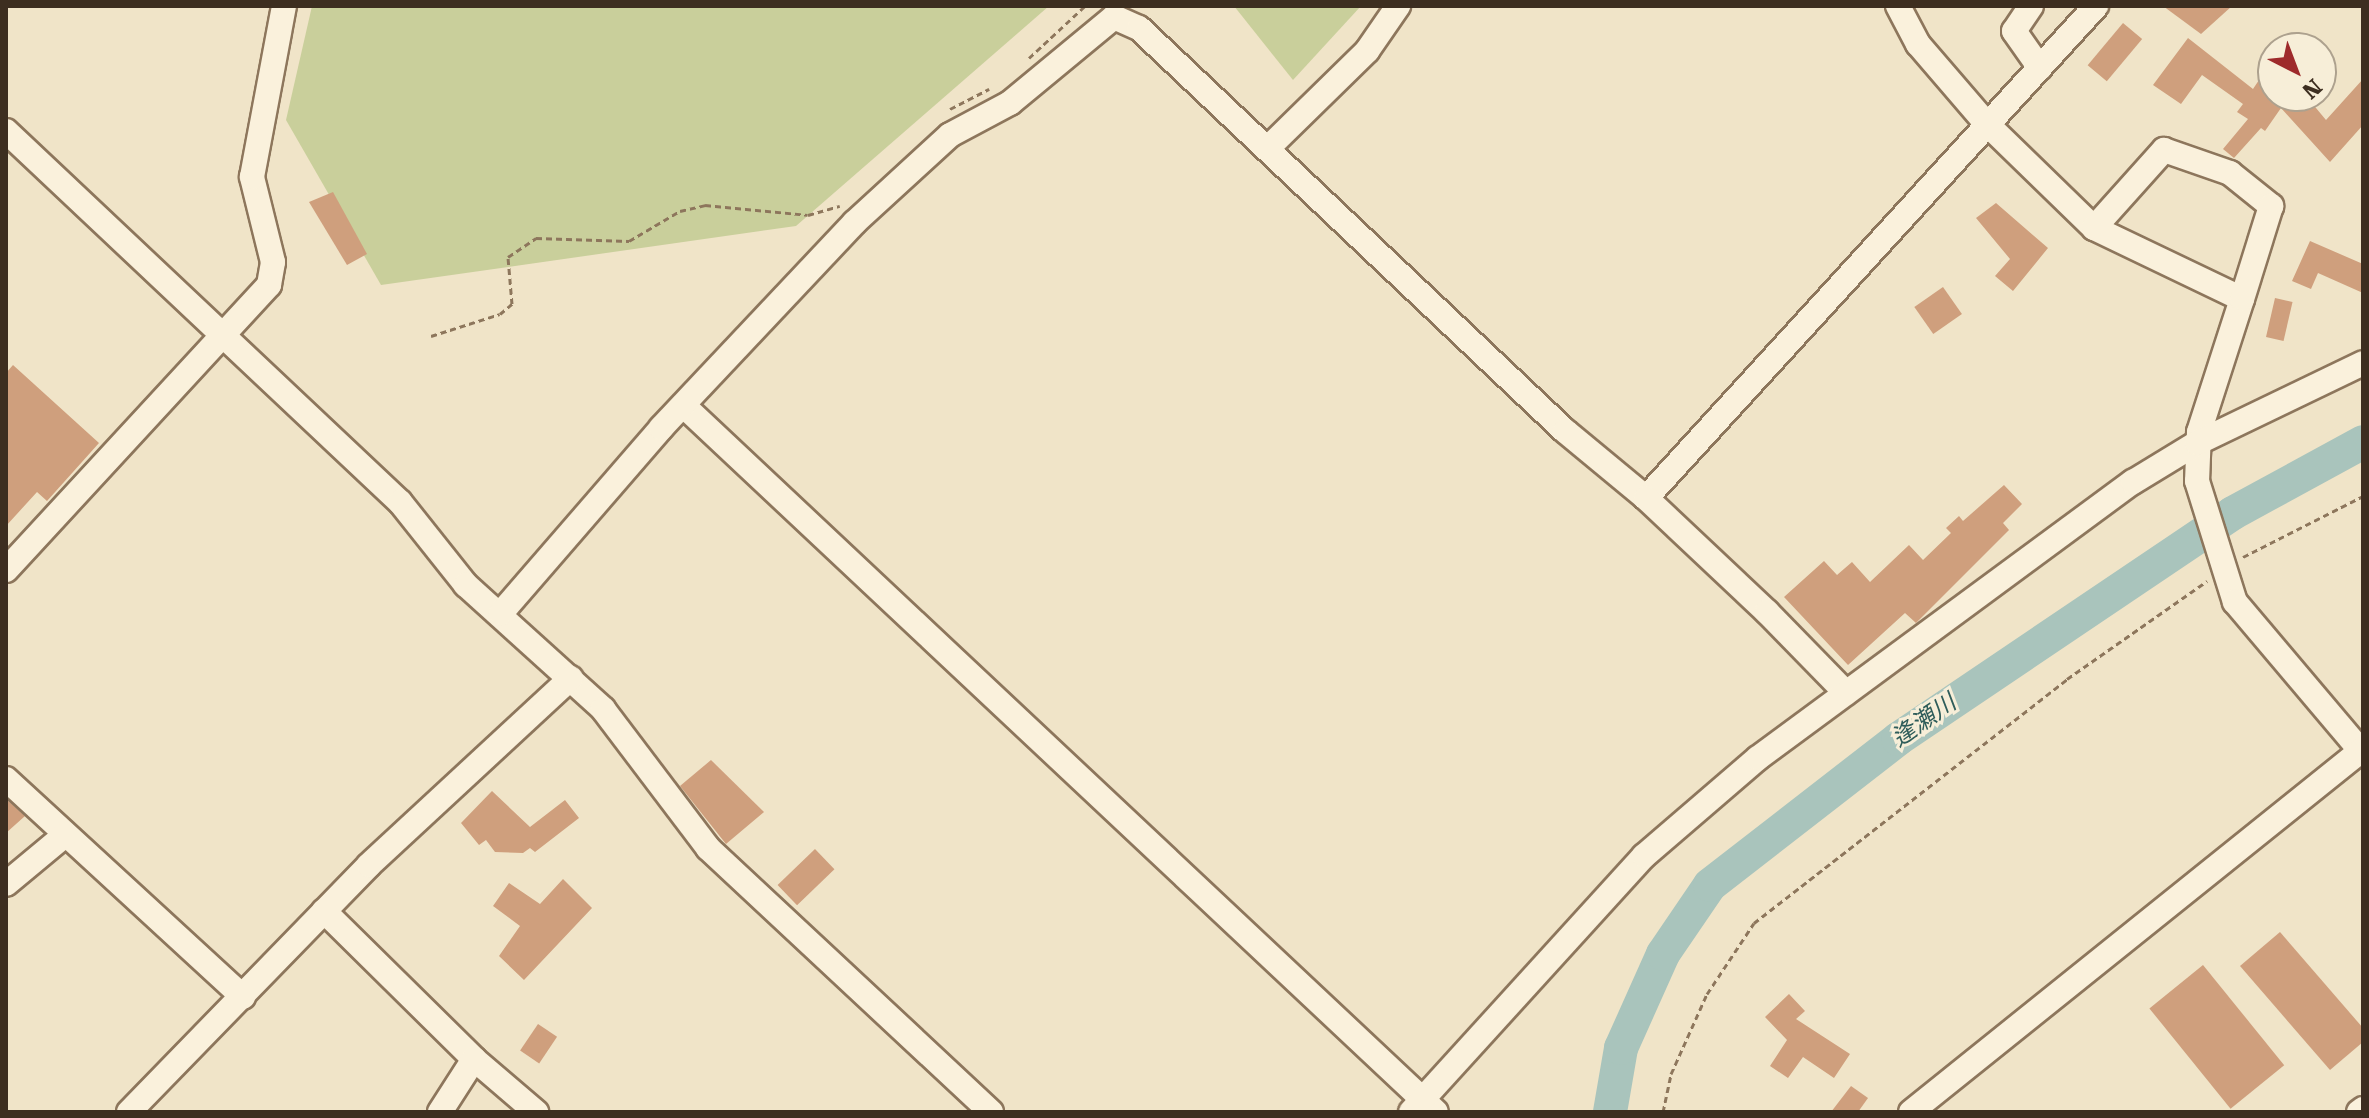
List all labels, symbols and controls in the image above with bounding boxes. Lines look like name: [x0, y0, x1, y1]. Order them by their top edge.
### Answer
north arrow: [2257, 32, 2337, 112]
text: N: [2297, 74, 2327, 104]
water label: 逢瀬川: [1886, 689, 1962, 753]

